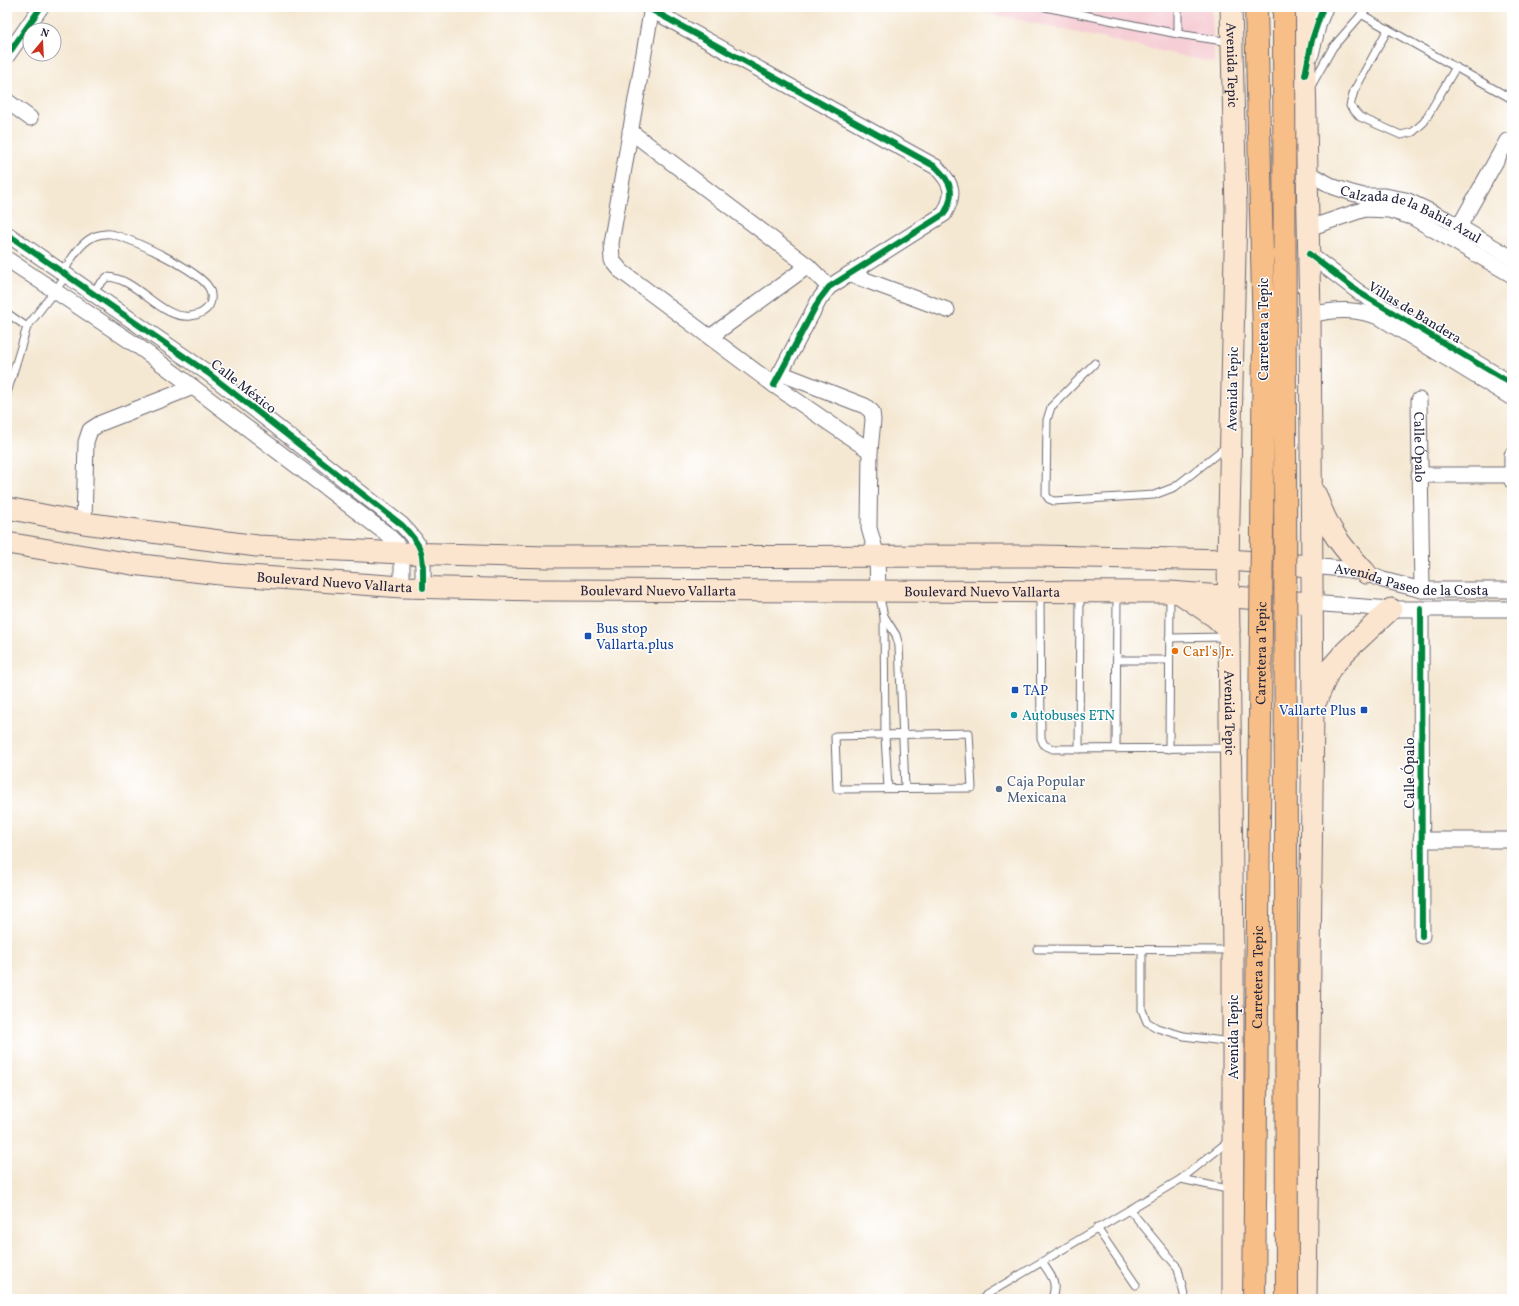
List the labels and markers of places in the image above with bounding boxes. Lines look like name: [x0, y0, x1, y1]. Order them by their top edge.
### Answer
place label: Bus stop Vallarta.plus: [596, 620, 674, 655]
marker: Bus stop Vallarta.plus: [583, 631, 593, 641]
place label: Carl's Jr.: [1183, 643, 1234, 662]
marker: Carl's Jr.: [1170, 646, 1180, 656]
place label: TAP: [1023, 682, 1048, 701]
marker: TAP: [1010, 685, 1020, 695]
place label: Vallarte Plus: [1279, 702, 1356, 721]
marker: Vallarte Plus: [1359, 705, 1369, 715]
place label: Autobuses ETN: [1022, 707, 1115, 726]
marker: Autobuses ETN: [1009, 710, 1019, 720]
place label: Caja Popular Mexicana: [1007, 773, 1085, 808]
marker: Caja Popular Mexicana: [994, 784, 1004, 794]

